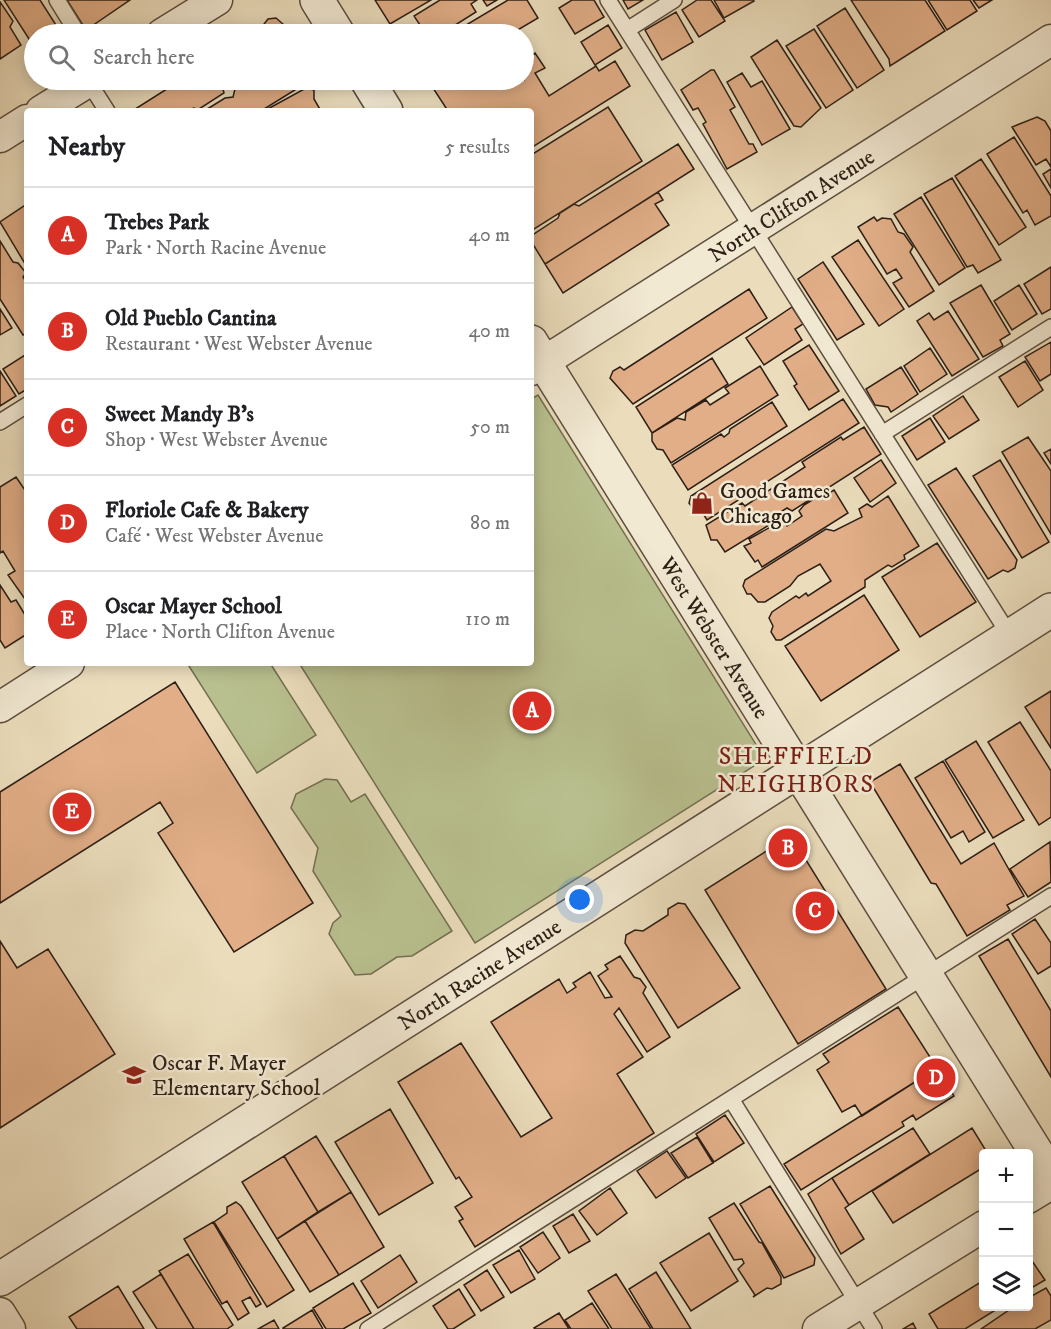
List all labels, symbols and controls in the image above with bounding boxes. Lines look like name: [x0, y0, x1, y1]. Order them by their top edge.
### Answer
search box: [24, 24, 534, 90]
icon: search: [45, 41, 78, 74]
text: Search here: [93, 44, 195, 71]
text: Nearby: [48, 131, 125, 164]
text: 5 results: [445, 135, 510, 160]
street label: North Clifton Avenue: [704, 144, 880, 269]
text: Trebes Park: [105, 209, 209, 236]
text: A: [61, 223, 74, 248]
text: 40 m: [468, 223, 510, 248]
text: Park · North Racine Avenue: [105, 236, 326, 261]
text: Old Pueblo Cantina: [105, 305, 276, 332]
text: B: [61, 319, 74, 344]
text: 40 m: [468, 319, 510, 344]
text: Restaurant · West Webster Avenue: [105, 332, 373, 357]
text: Sweet Mandy B’s: [105, 401, 254, 428]
text: C: [61, 415, 74, 440]
text: 50 m: [470, 415, 510, 440]
text: Shop · West Webster Avenue: [105, 428, 328, 453]
place label: Good Games Chicago: [720, 478, 830, 530]
shop icon: Good Games Chicago: [689, 490, 715, 516]
text: Floriole Cafe & Bakery: [105, 497, 309, 524]
text: D: [60, 511, 75, 536]
text: 80 m: [470, 511, 510, 536]
text: Café · West Webster Avenue: [105, 524, 324, 549]
street label: West Webster Avenue: [653, 551, 774, 724]
text: Oscar Mayer School: [105, 593, 282, 620]
text: E: [60, 607, 75, 632]
text: 110 m: [465, 607, 510, 632]
text: Place · North Clifton Avenue: [105, 620, 335, 645]
pin: A: [512, 688, 552, 734]
district label: SHEFFIELD NEIGHBORS: [717, 742, 875, 800]
pin: E: [52, 790, 92, 834]
pin: B: [768, 826, 808, 870]
your location: [565, 885, 594, 914]
pin: C: [796, 888, 834, 934]
street label: North Racine Avenue: [394, 913, 566, 1037]
place label: Oscar F. Mayer Elementary School: [152, 1050, 321, 1102]
pin: D: [916, 1056, 956, 1100]
school or university icon: Oscar F. Mayer Elementary School: [121, 1062, 147, 1088]
map controls: [979, 1149, 1033, 1311]
button: +: [979, 1149, 1033, 1203]
button: −: [979, 1203, 1033, 1257]
button: layers: [979, 1257, 1033, 1311]

